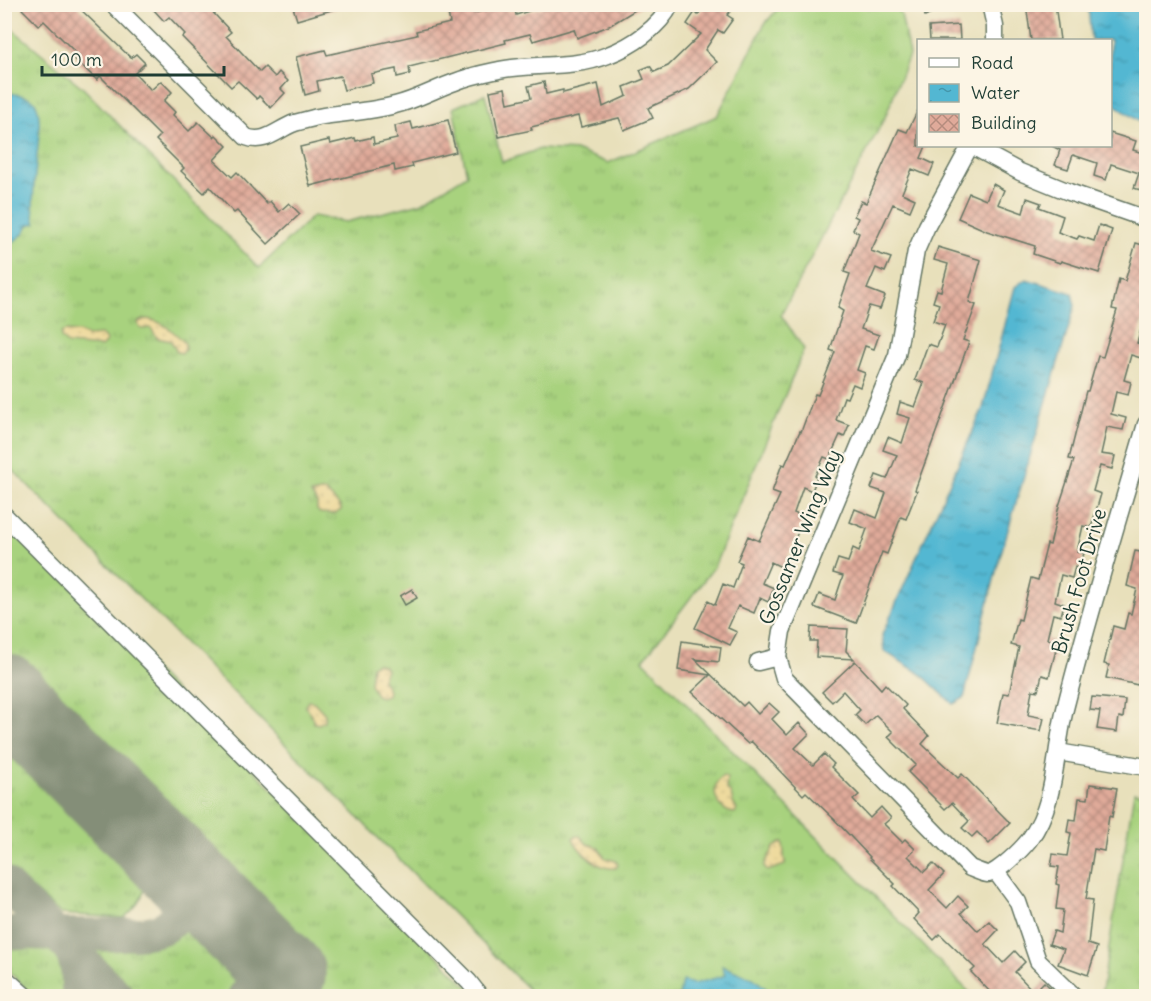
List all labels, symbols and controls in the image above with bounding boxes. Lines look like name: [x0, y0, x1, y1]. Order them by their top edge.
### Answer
scale bar: [42, 39, 224, 77]
legend: [917, 39, 1112, 147]
text: 100 m: [51, 48, 102, 71]
text: Road: [971, 51, 1014, 74]
text: Water: [971, 81, 1021, 104]
text: Building: [971, 111, 1036, 134]
street label: Gossamer Wing Way: [753, 445, 846, 628]
street label: Brush Foot Drive: [1046, 505, 1111, 656]

